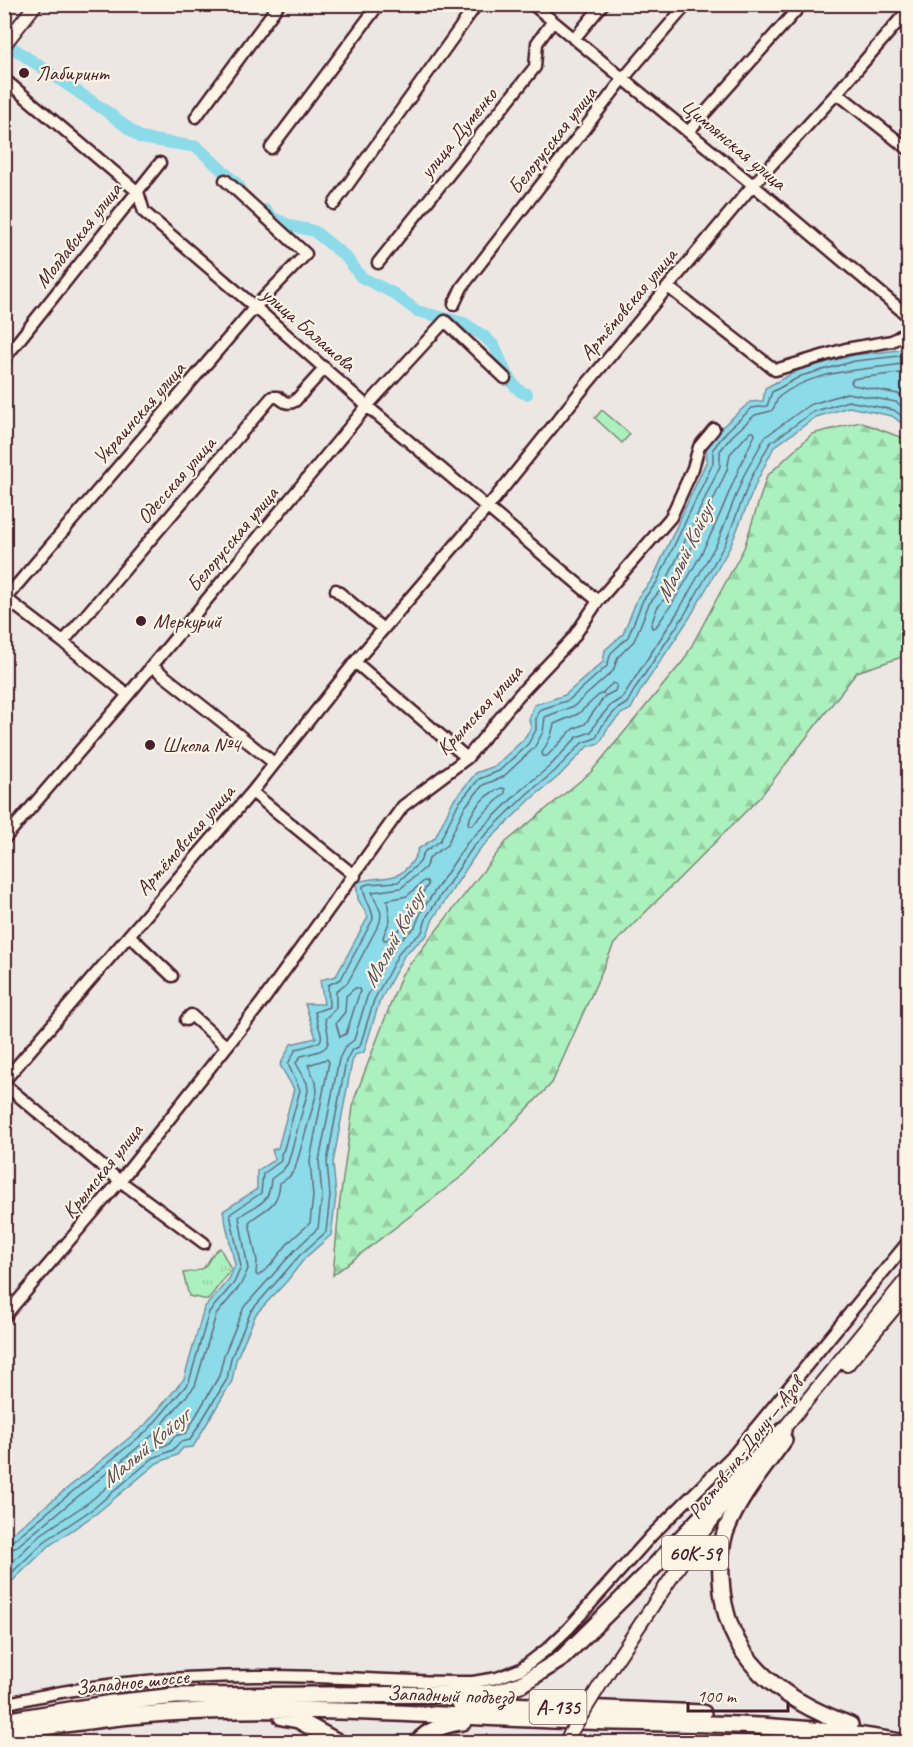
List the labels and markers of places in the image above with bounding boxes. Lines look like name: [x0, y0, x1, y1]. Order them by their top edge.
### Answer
place label: Лабиринт: [36, 60, 110, 86]
marker: Лабиринт: [17, 66, 31, 80]
place label: Меркурий: [153, 608, 222, 634]
marker: Меркурий: [134, 614, 148, 628]
place label: Школа №4: [162, 732, 243, 758]
marker: Школа №4: [143, 738, 157, 752]

